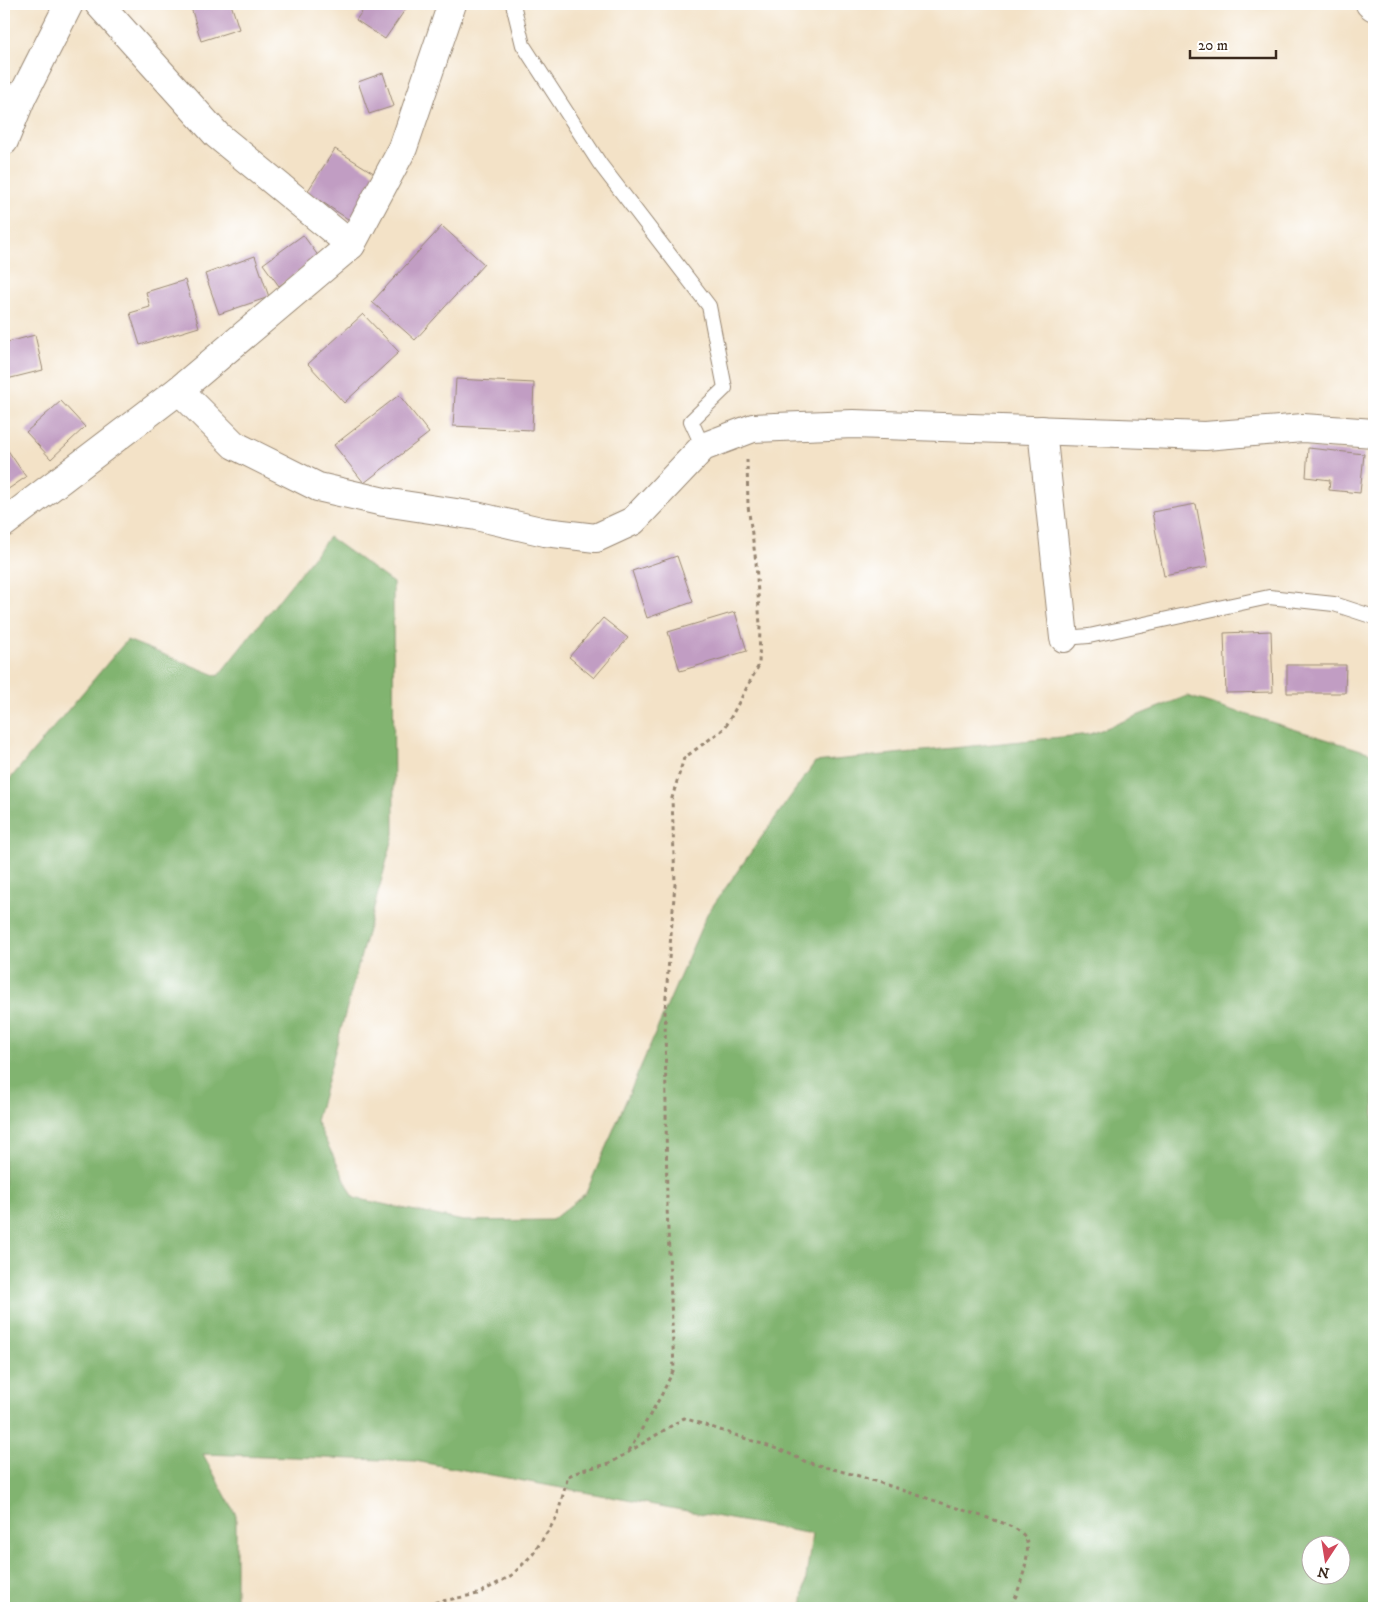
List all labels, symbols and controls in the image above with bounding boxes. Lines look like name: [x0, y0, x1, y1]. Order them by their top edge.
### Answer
scale bar: [1190, 28, 1277, 60]
text: 20 m: [1198, 36, 1228, 55]
north arrow: [1300, 1534, 1350, 1584]
text: N: [1316, 1562, 1331, 1582]

